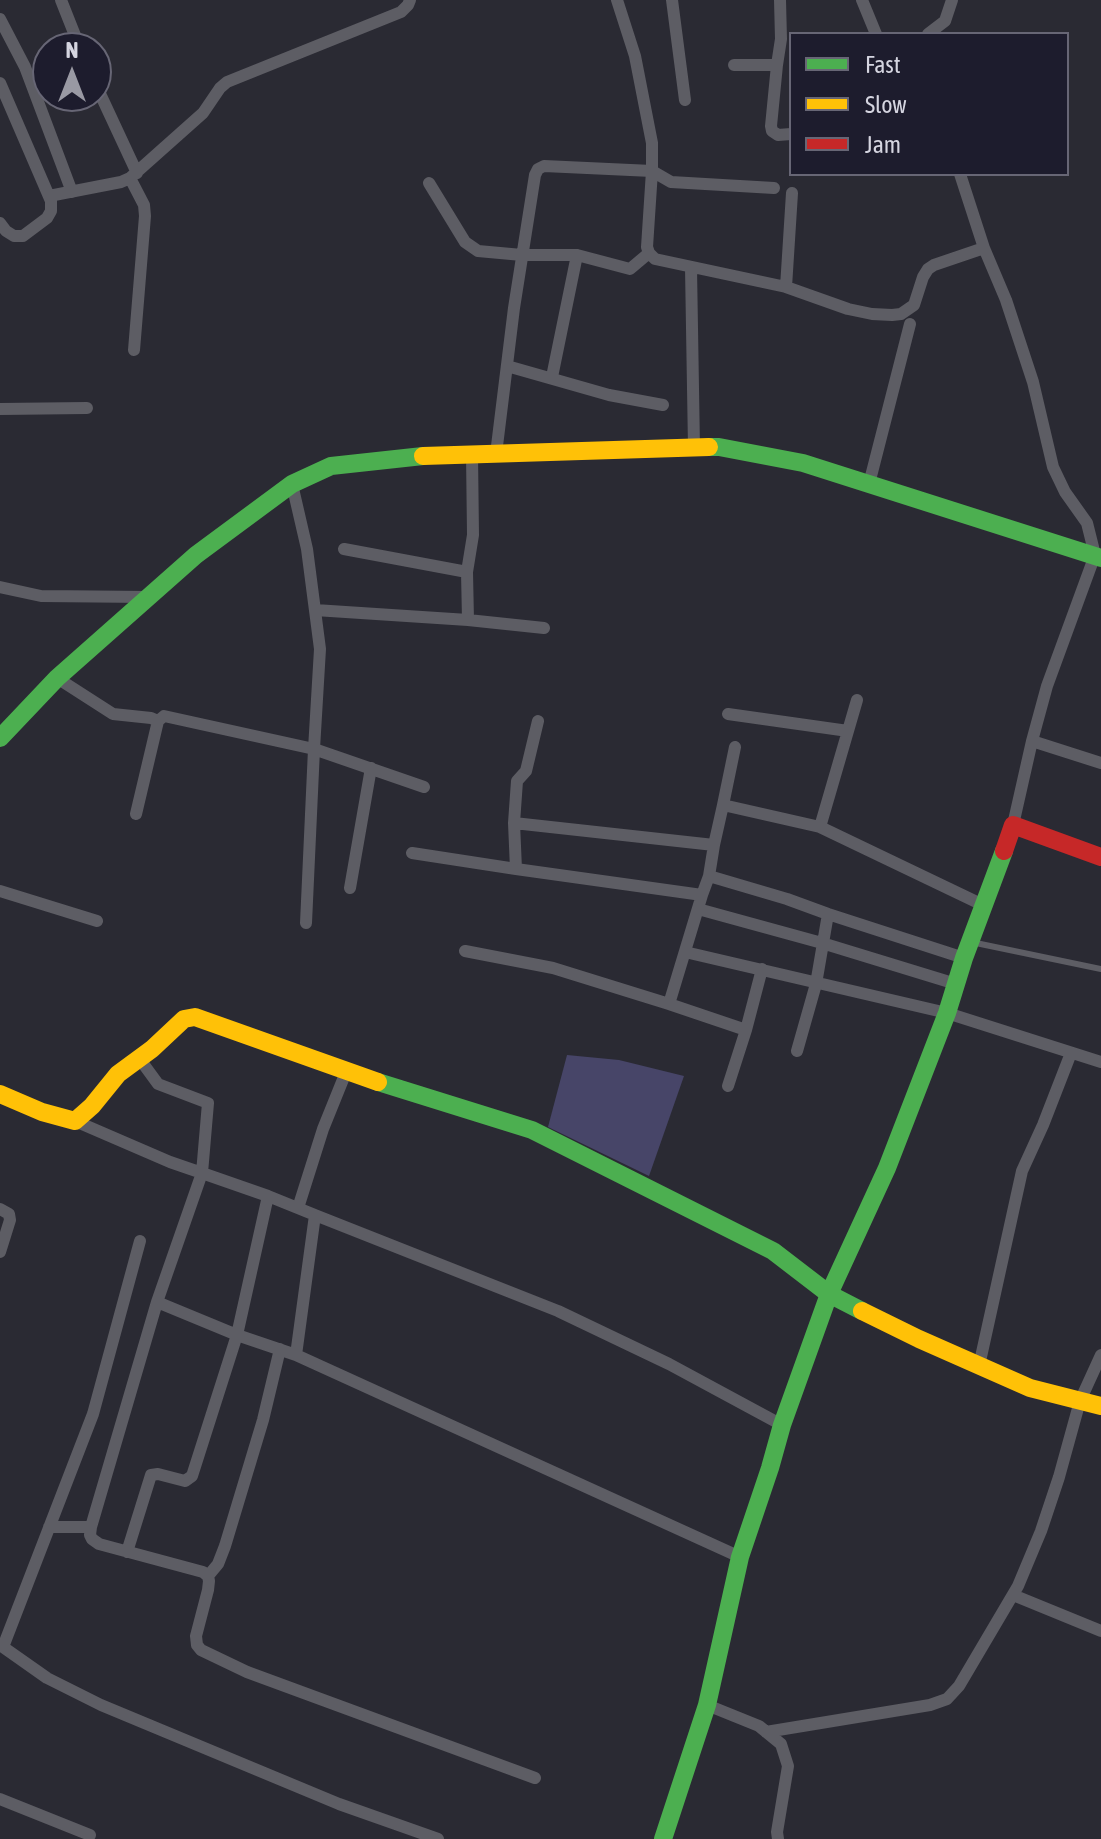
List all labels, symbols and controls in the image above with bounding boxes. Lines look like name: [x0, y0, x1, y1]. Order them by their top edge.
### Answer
north arrow: [32, 32, 112, 112]
legend: [789, 32, 1069, 176]
text: N: [66, 37, 78, 63]
text: Fast: [865, 51, 901, 78]
text: Slow: [865, 91, 907, 118]
text: Jam: [865, 131, 901, 158]

